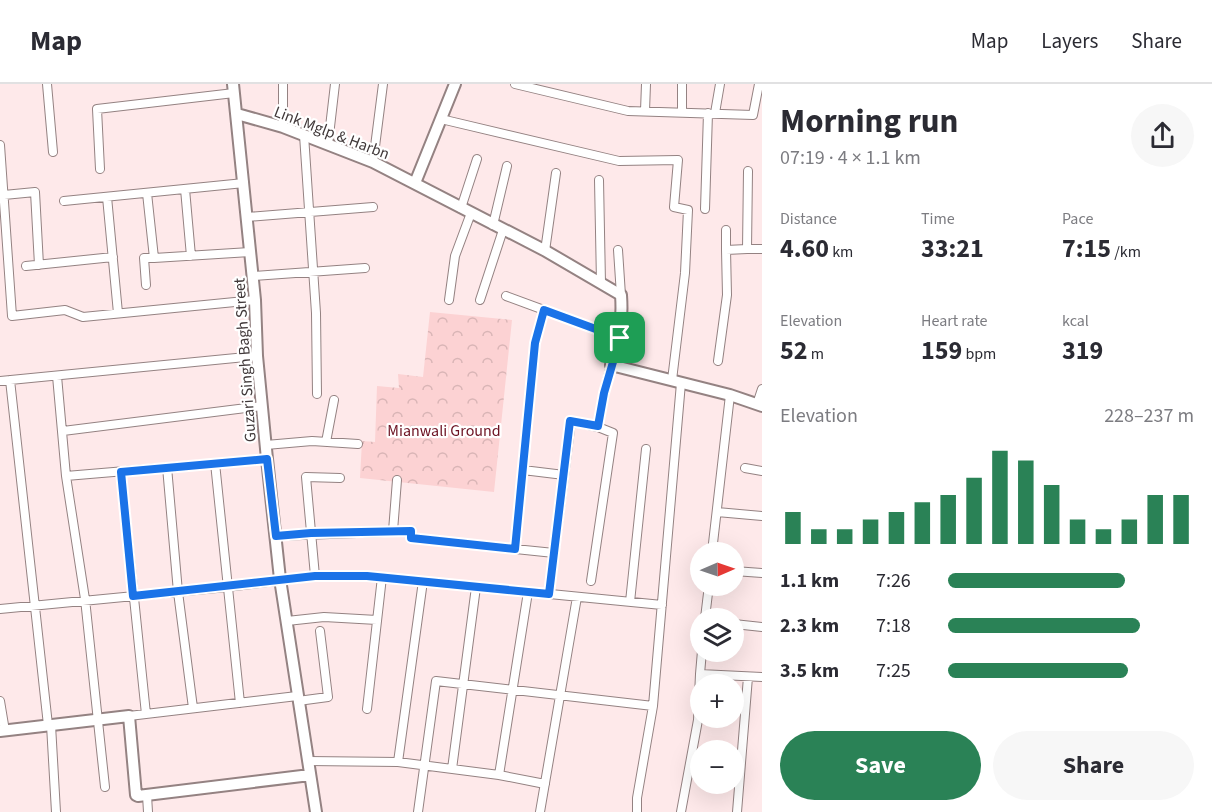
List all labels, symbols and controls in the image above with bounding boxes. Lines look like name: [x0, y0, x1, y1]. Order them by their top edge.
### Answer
text: Map: [30, 21, 82, 61]
text: Map: [971, 26, 1008, 56]
text: Layers: [1041, 26, 1098, 56]
text: Share: [1131, 26, 1182, 56]
text: Morning run: [780, 98, 958, 145]
street label: Link Mglp & Harbn: [271, 101, 393, 165]
button: share: [1131, 104, 1194, 167]
text: 07:19 · 4 × 1.1 km: [780, 144, 921, 172]
text: Distance: [780, 208, 837, 230]
text: Time: [921, 208, 955, 230]
text: Pace: [1062, 208, 1093, 230]
text: 4.60: [780, 230, 829, 267]
text: 33:21: [921, 230, 984, 267]
text: 7:15: [1062, 230, 1111, 267]
text: km: [829, 241, 853, 263]
text: /km: [1111, 241, 1141, 263]
street label: Guzari Singh Bagh Street: [228, 277, 262, 443]
text: Elevation: [780, 310, 842, 332]
text: Heart rate: [921, 310, 988, 332]
text: kcal: [1062, 310, 1089, 332]
pin: [594, 312, 645, 363]
icon: arrive: [603, 321, 636, 354]
text: 52: [780, 332, 807, 369]
text: 159: [921, 332, 962, 369]
text: 319: [1062, 332, 1103, 369]
text: m: [807, 343, 824, 365]
text: bpm: [962, 343, 996, 365]
text: Elevation: [780, 402, 858, 430]
text: 228–237 m: [1104, 402, 1194, 430]
park label: Mianwali Ground: [387, 420, 501, 442]
north arrow: [690, 542, 744, 596]
map controls: [690, 542, 744, 794]
text: 1.1 km: [780, 567, 839, 595]
text: 7:26: [876, 567, 911, 595]
button: layers: [690, 608, 744, 662]
text: 2.3 km: [780, 612, 839, 640]
text: 7:18: [876, 612, 911, 640]
text: 3.5 km: [780, 657, 839, 685]
text: 7:25: [876, 657, 911, 685]
button: +: [690, 674, 744, 728]
button: Save: [780, 731, 981, 800]
button: Share: [993, 731, 1194, 800]
button: −: [690, 740, 744, 794]

